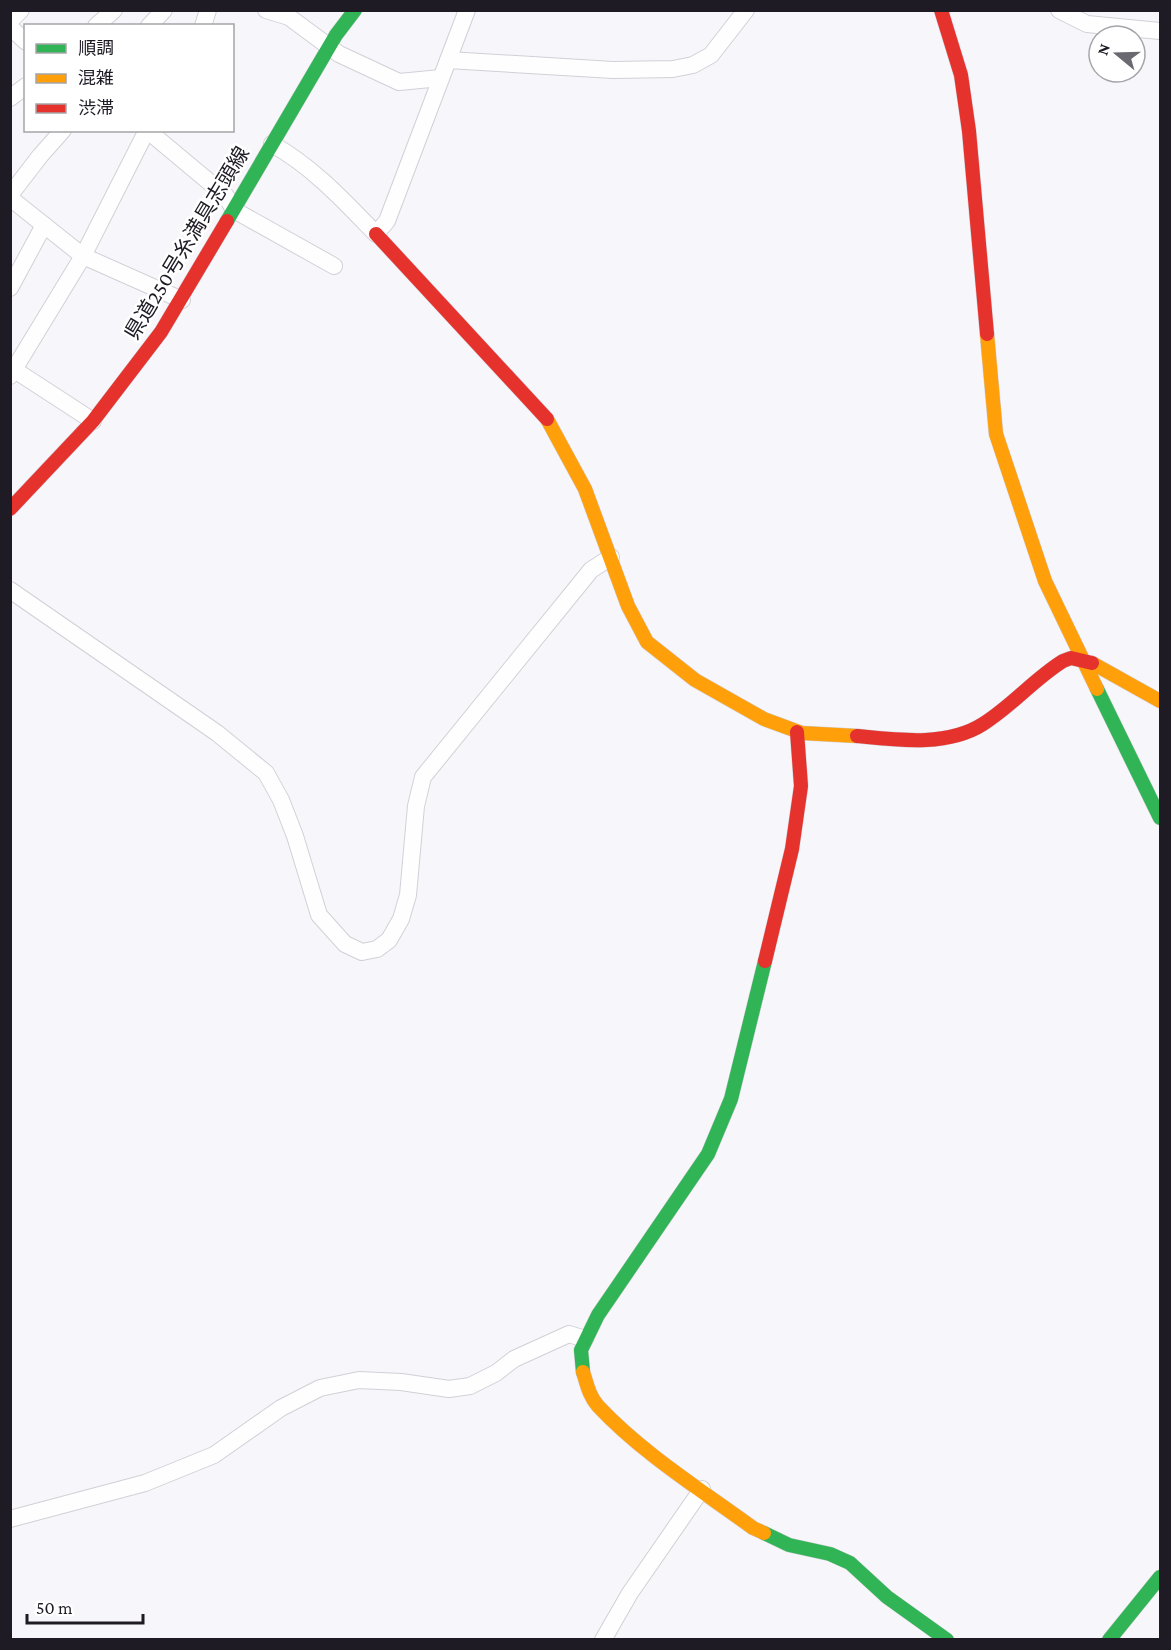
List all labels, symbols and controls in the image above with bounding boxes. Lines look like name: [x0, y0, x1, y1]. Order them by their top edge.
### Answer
legend: [24, 24, 234, 132]
north arrow: [1087, 24, 1147, 84]
text: 順調: [78, 38, 114, 58]
text: N: [1093, 41, 1113, 57]
text: 混雑: [78, 68, 114, 88]
text: 渋滞: [78, 98, 114, 118]
street label: 県道250号糸満具志頭線: [120, 142, 254, 344]
scale bar: [27, 1587, 142, 1625]
text: 50 m: [36, 1598, 73, 1618]

